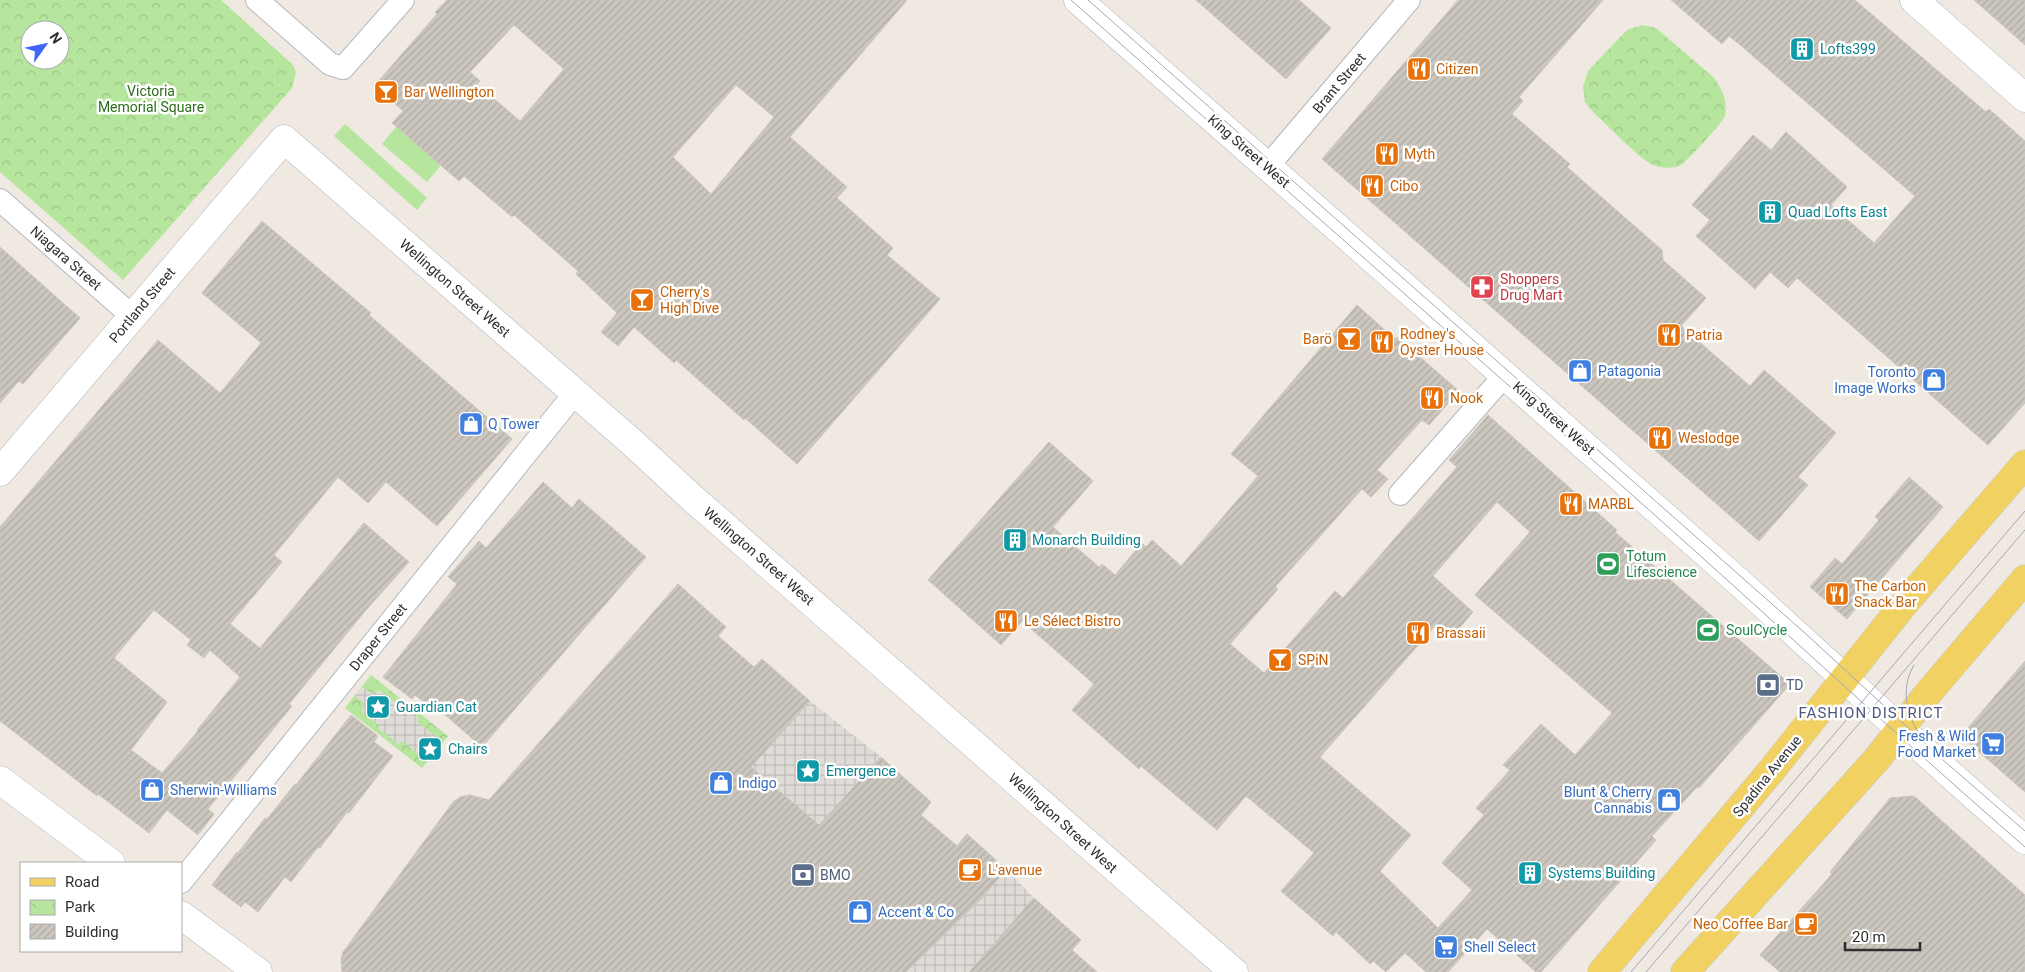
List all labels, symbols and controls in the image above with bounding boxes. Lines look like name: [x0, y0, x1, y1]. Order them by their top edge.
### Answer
north arrow: [20, 20, 70, 70]
text: N: [46, 29, 65, 46]
building icon: Lofts399: [1789, 36, 1815, 62]
place label: Lofts399: [1820, 41, 1876, 57]
street label: Brant Street: [1309, 49, 1369, 116]
restaurant icon: Citizen: [1406, 56, 1432, 82]
place label: Citizen: [1436, 61, 1479, 77]
bar icon: Bar Wellington: [373, 79, 399, 105]
park label: Victoria Memorial Square: [98, 83, 204, 115]
place label: Bar Wellington: [404, 84, 494, 100]
street label: King Street West: [1205, 111, 1293, 191]
restaurant icon: Myth: [1374, 141, 1400, 167]
place label: Myth: [1404, 146, 1435, 162]
restaurant icon: Cibo: [1359, 173, 1385, 199]
place label: Cibo: [1390, 178, 1418, 194]
building icon: Quad Lofts East: [1757, 199, 1783, 225]
place label: Quad Lofts East: [1788, 204, 1888, 220]
street label: Niagara Street: [27, 223, 105, 293]
street label: Wellington Street West: [397, 236, 514, 341]
street label: Portland Street: [106, 264, 178, 346]
place label: Shoppers Drug Mart: [1500, 271, 1563, 303]
pharmacy icon: Shoppers Drug Mart: [1469, 274, 1495, 300]
place label: Cherry's High Dive: [660, 284, 719, 316]
bar icon: Cherry's High Dive: [629, 287, 655, 313]
restaurant icon: Patria: [1656, 322, 1682, 348]
bar icon: Barö: [1336, 326, 1362, 352]
place label: Rodney's Oyster House: [1400, 326, 1484, 358]
place label: Patria: [1686, 327, 1723, 343]
restaurant icon: Rodney's Oyster House: [1369, 329, 1395, 355]
place label: Barö: [1303, 331, 1332, 347]
shop icon: Patagonia: [1567, 358, 1593, 384]
place label: Patagonia: [1598, 363, 1661, 379]
place label: Toronto Image Works: [1834, 364, 1916, 396]
shop icon: Toronto Image Works: [1921, 367, 1947, 393]
street label: King Street West: [1510, 378, 1598, 458]
restaurant icon: Nook: [1419, 385, 1445, 411]
place label: Nook: [1450, 390, 1484, 406]
shop icon: Q Tower: [458, 411, 484, 437]
place label: Q Tower: [488, 416, 539, 432]
restaurant icon: Weslodge: [1647, 425, 1673, 451]
place label: Weslodge: [1678, 430, 1739, 446]
restaurant icon: MARBL: [1558, 491, 1584, 517]
place label: MARBL: [1588, 496, 1635, 512]
street label: Wellington Street West: [701, 504, 818, 609]
building icon: Monarch Building: [1002, 527, 1028, 553]
place label: Monarch Building: [1032, 532, 1141, 548]
place label: Totum Lifescience: [1626, 548, 1697, 580]
sports icon: Totum Lifescience: [1595, 551, 1621, 577]
place label: The Carbon Snack Bar: [1854, 578, 1926, 610]
restaurant icon: The Carbon Snack Bar: [1824, 581, 1850, 607]
street label: Draper Street: [346, 600, 410, 674]
restaurant icon: Le Sélect Bistro: [993, 608, 1019, 634]
place label: Le Sélect Bistro: [1024, 613, 1121, 629]
sports icon: SoulCycle: [1695, 617, 1721, 643]
restaurant icon: Brassaii: [1405, 620, 1431, 646]
place label: SoulCycle: [1726, 622, 1787, 638]
place label: Brassaii: [1436, 625, 1486, 641]
bar icon: SPiN: [1267, 647, 1293, 673]
place label: SPiN: [1298, 652, 1329, 668]
bank icon: TD: [1755, 672, 1781, 698]
place label: TD: [1786, 677, 1804, 693]
place icon: Guardian Cat: [365, 694, 391, 720]
place label: Guardian Cat: [396, 699, 477, 715]
district label: FASHION DISTRICT: [1799, 704, 1943, 722]
place label: Fresh & Wild Food Market: [1898, 728, 1976, 760]
supermarket icon: Fresh & Wild Food Market: [1980, 731, 2006, 757]
street label: Spadina Avenue: [1729, 732, 1805, 820]
place icon: Chairs: [417, 736, 443, 762]
place label: Chairs: [448, 741, 488, 757]
place icon: Emergence: [795, 758, 821, 784]
place label: Emergence: [826, 763, 896, 779]
shop icon: Indigo: [708, 770, 734, 796]
street label: Wellington Street West: [1005, 770, 1121, 876]
place label: Indigo: [738, 775, 777, 791]
shop icon: Sherwin-Williams: [139, 777, 165, 803]
place label: Sherwin-Williams: [170, 782, 277, 798]
place label: Blunt & Cherry Cannabis: [1564, 784, 1652, 816]
shop icon: Blunt & Cherry Cannabis: [1656, 787, 1682, 813]
cafe icon: L'avenue: [957, 857, 983, 883]
building icon: Systems Building: [1517, 860, 1543, 886]
legend: [20, 862, 182, 952]
bank icon: BMO: [790, 862, 816, 888]
place label: L'avenue: [988, 862, 1042, 878]
place label: Systems Building: [1548, 865, 1655, 881]
place label: BMO: [820, 867, 851, 883]
text: Road: [65, 873, 99, 891]
text: Park: [65, 898, 96, 916]
shop icon: Accent & Co: [847, 899, 873, 925]
place label: Accent & Co: [878, 904, 954, 920]
cafe icon: Neo Coffee Bar: [1793, 911, 1819, 937]
place label: Neo Coffee Bar: [1693, 916, 1788, 932]
scale bar: [1845, 920, 1920, 952]
text: Building: [65, 923, 119, 941]
text: 20 m: [1852, 928, 1886, 946]
supermarket icon: Shell Select: [1433, 934, 1459, 960]
place label: Shell Select: [1464, 939, 1537, 955]

